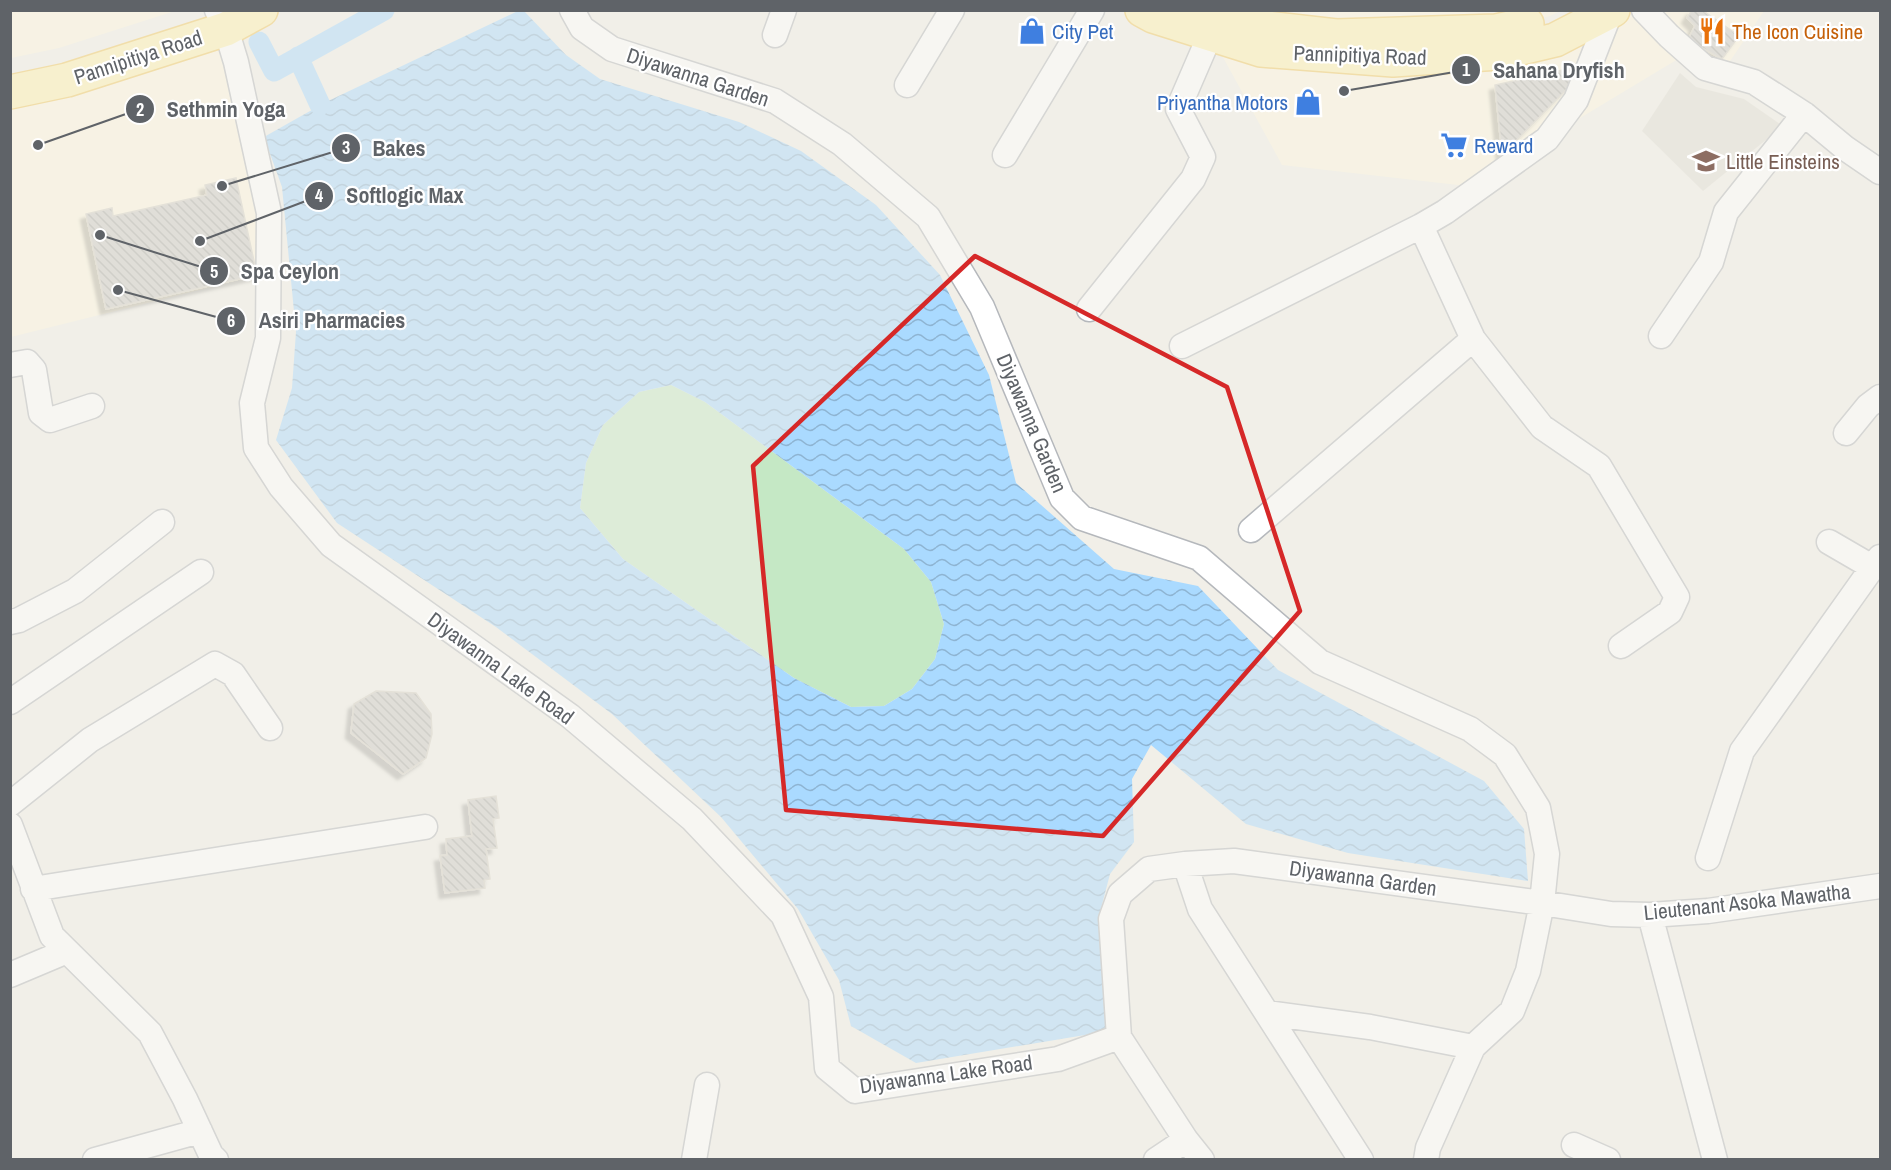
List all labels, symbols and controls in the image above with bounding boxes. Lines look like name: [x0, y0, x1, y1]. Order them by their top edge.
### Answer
shop icon: City Pet: [1017, 16, 1047, 46]
restaurant icon: The Icon Cuisine: [1697, 16, 1727, 46]
place label: City Pet: [1052, 17, 1113, 46]
place label: The Icon Cuisine: [1732, 17, 1863, 46]
street label: Pannipitiya Road: [70, 23, 206, 91]
street label: Pannipitiya Road: [1293, 38, 1427, 72]
street label: Diyawanna Garden: [623, 40, 773, 114]
callout: Sahana Dryfish: [1451, 50, 1637, 90]
text: Sahana Dryfish: [1493, 55, 1625, 85]
text: 1: [1462, 57, 1471, 82]
shop icon: Priyantha Motors: [1293, 87, 1323, 117]
place label: Priyantha Motors: [1157, 88, 1288, 117]
callout: Sethmin Yoga: [125, 89, 298, 129]
text: Sethmin Yoga: [167, 94, 285, 124]
text: 2: [136, 97, 144, 122]
callout: Bakes: [331, 128, 438, 168]
supermarket icon: Reward: [1439, 130, 1469, 160]
place label: Reward: [1474, 131, 1533, 160]
text: Bakes: [372, 133, 426, 163]
text: 3: [342, 135, 350, 160]
school or university icon: Little Einsteins: [1691, 146, 1721, 176]
place label: Little Einsteins: [1726, 147, 1840, 176]
callout: Softlogic Max: [304, 176, 476, 216]
text: Softlogic Max: [346, 180, 464, 210]
text: 4: [315, 183, 324, 208]
callout: Spa Ceylon: [199, 251, 351, 291]
text: Spa Ceylon: [241, 256, 339, 286]
text: 5: [210, 259, 218, 284]
callout: Asiri Pharmacies: [216, 301, 417, 341]
text: Asiri Pharmacies: [259, 305, 405, 335]
text: 6: [227, 308, 235, 333]
street label: Diyawanna Garden: [990, 349, 1074, 497]
street label: Diyawanna Lake Road: [422, 605, 580, 731]
street label: Diyawanna Garden: [1288, 853, 1438, 903]
street label: Lieutenant Asoka Mawatha: [1642, 877, 1852, 927]
street label: Diyawanna Lake Road: [858, 1048, 1034, 1100]

